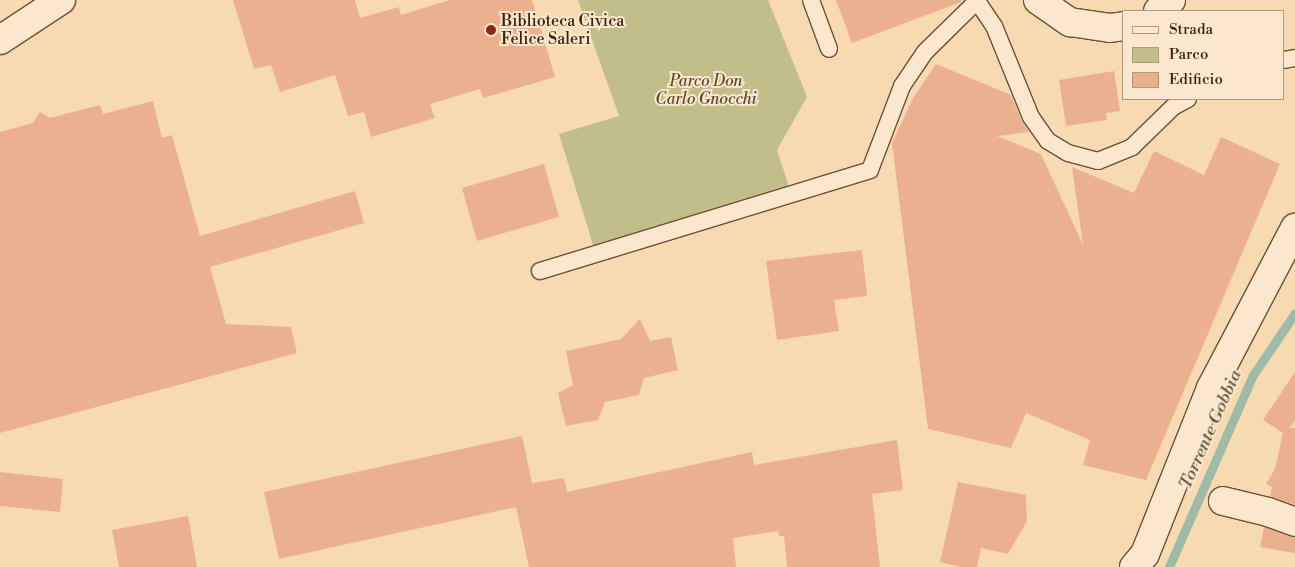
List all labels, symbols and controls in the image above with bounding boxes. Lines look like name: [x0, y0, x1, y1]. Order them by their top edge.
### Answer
legend: [1122, 10, 1285, 100]
place label: Biblioteca Civica Felice Saleri: [501, 11, 624, 49]
text: Strada: [1169, 20, 1213, 39]
marker: Biblioteca Civica Felice Saleri: [485, 24, 497, 36]
text: Parco: [1169, 45, 1208, 64]
text: Edificio: [1169, 70, 1223, 89]
park label: Parco Don Carlo Gnocchi: [655, 71, 757, 109]
water label: Torrente Gobbia: [1175, 367, 1247, 493]

